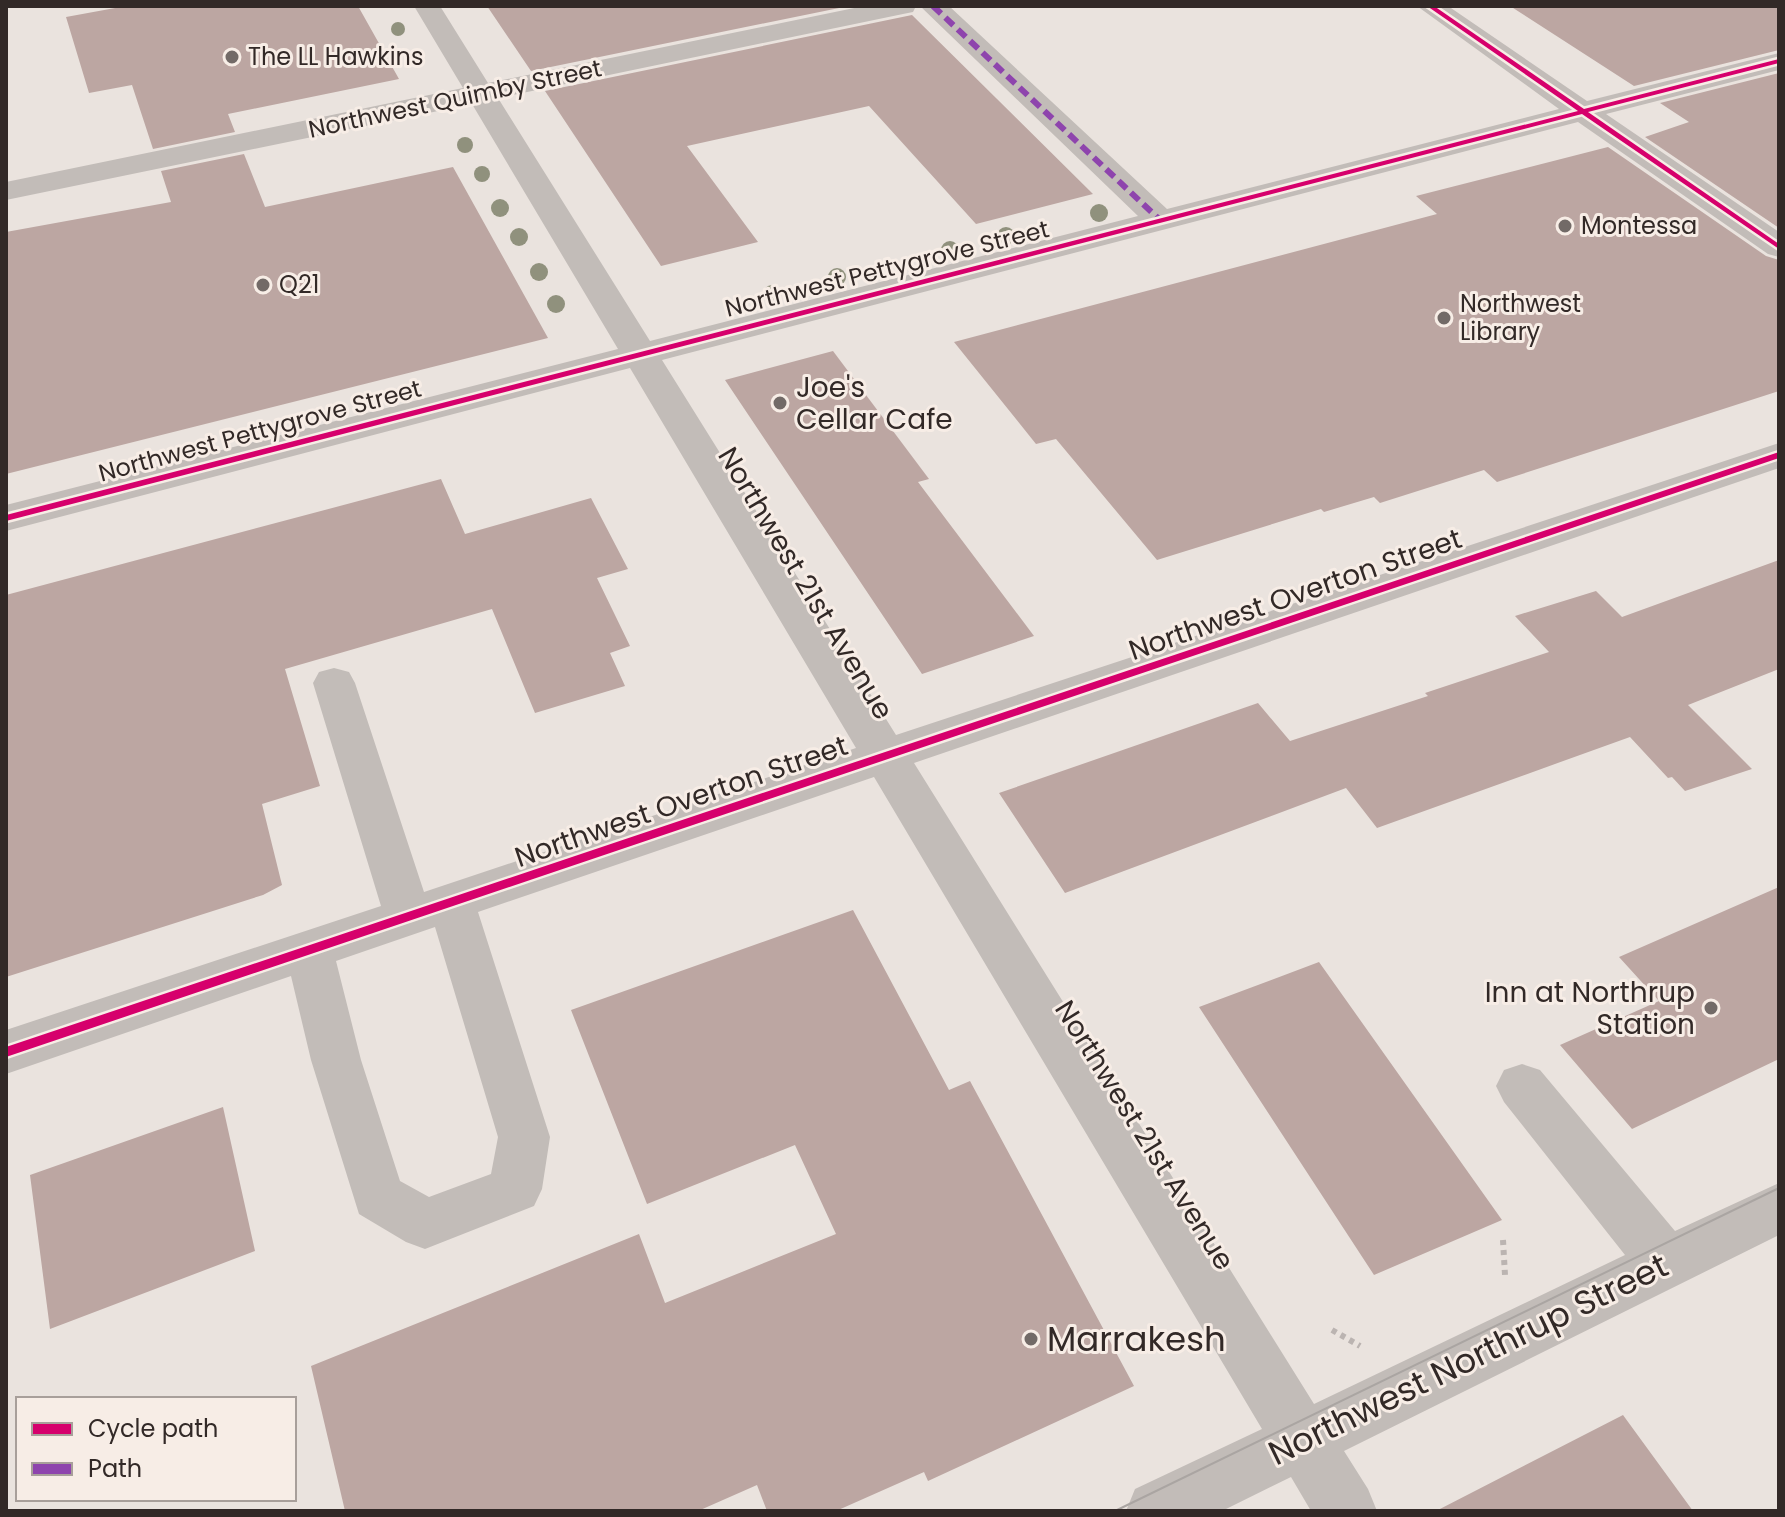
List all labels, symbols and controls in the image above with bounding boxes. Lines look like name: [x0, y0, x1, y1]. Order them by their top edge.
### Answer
place label: The LL Hawkins: [248, 40, 423, 73]
marker: The LL Hawkins: [223, 48, 241, 66]
street label: Northwest Quimby Street: [305, 51, 604, 146]
place label: Montessa: [1581, 209, 1697, 242]
street label: Northwest Pettygrove Street: [721, 212, 1052, 325]
marker: Montessa: [1556, 217, 1574, 235]
place label: Q21: [279, 268, 319, 301]
marker: Q21: [254, 276, 272, 294]
place label: Northwest Library: [1460, 287, 1581, 348]
marker: Northwest Library: [1435, 309, 1453, 327]
place label: Joe's Cellar Cafe: [796, 368, 953, 439]
street label: Northwest Pettygrove Street: [95, 372, 425, 490]
marker: Joe's Cellar Cafe: [771, 394, 789, 412]
street label: Northwest 21st Avenue: [709, 440, 902, 727]
street label: Northwest Overton Street: [1123, 519, 1467, 670]
street label: Northwest Overton Street: [509, 726, 853, 877]
place label: Inn at Northrup Station: [1485, 973, 1695, 1044]
street label: Northwest 21st Avenue: [1046, 993, 1244, 1278]
marker: Inn at Northrup Station: [1702, 999, 1720, 1017]
street label: Northwest Northrup Street: [1260, 1241, 1676, 1477]
place label: Marrakesh: [1047, 1315, 1226, 1363]
marker: Marrakesh: [1022, 1330, 1040, 1348]
legend: [16, 1397, 296, 1501]
text: Cycle path: [88, 1412, 218, 1445]
text: Path: [88, 1452, 142, 1485]

